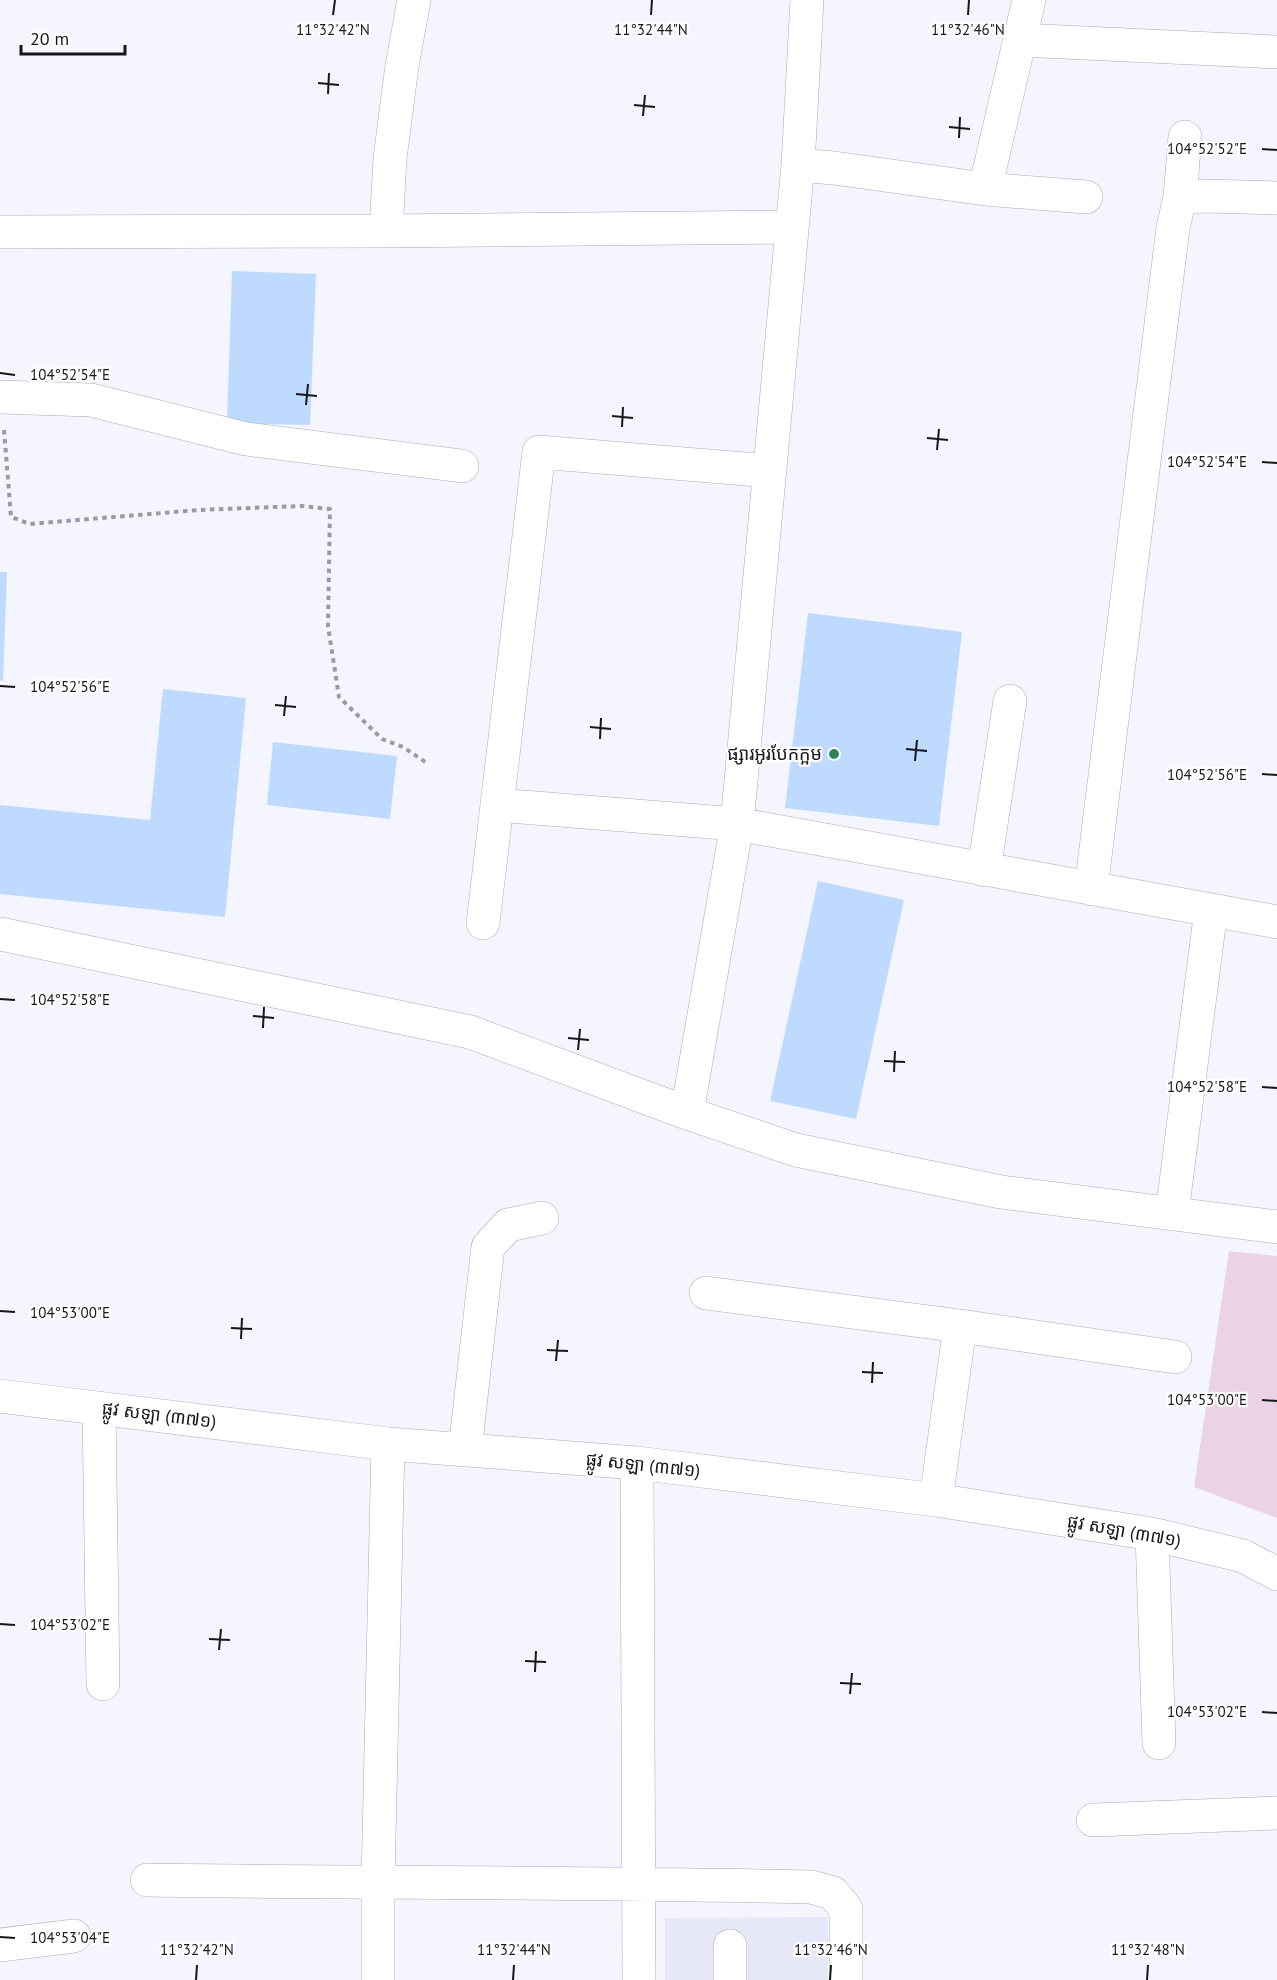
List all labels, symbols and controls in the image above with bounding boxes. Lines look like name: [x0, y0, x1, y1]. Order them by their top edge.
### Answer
scale bar: [21, 18, 124, 56]
text: 11°32'42"N: [296, 20, 370, 39]
text: 11°32'44"N: [614, 20, 688, 39]
text: 11°32'46"N: [931, 20, 1005, 39]
text: 20 m: [30, 27, 69, 50]
text: 104°52'52"E: [1167, 139, 1247, 158]
text: 104°52'54"E: [30, 365, 110, 384]
text: 104°52'54"E: [1167, 452, 1247, 471]
text: 104°52'56"E: [30, 677, 110, 696]
place label: ផ្សារអូរបែកក្អម: [727, 742, 822, 765]
marker: ផ្សារអូរបែកក្អម: [827, 747, 841, 761]
text: 104°52'56"E: [1167, 765, 1247, 784]
text: 104°52'58"E: [30, 990, 110, 1009]
text: 104°52'58"E: [1167, 1077, 1247, 1096]
text: 104°53'00"E: [30, 1303, 110, 1322]
text: 104°53'00"E: [1167, 1390, 1247, 1409]
street label: ផ្លូវ សឡា (៣៧១): [100, 1396, 218, 1438]
street label: ផ្លូវ សឡា (៣៧១): [584, 1447, 701, 1487]
street label: ផ្លូវ សឡា (៣៧១): [1064, 1509, 1183, 1557]
text: 104°53'02"E: [30, 1615, 110, 1634]
text: 104°53'02"E: [1167, 1702, 1247, 1721]
text: 104°53'04"E: [30, 1928, 110, 1947]
text: 11°32'42"N: [160, 1940, 234, 1959]
text: 11°32'44"N: [477, 1940, 551, 1959]
text: 11°32'46"N: [794, 1940, 868, 1959]
text: 11°32'48"N: [1111, 1940, 1185, 1959]

